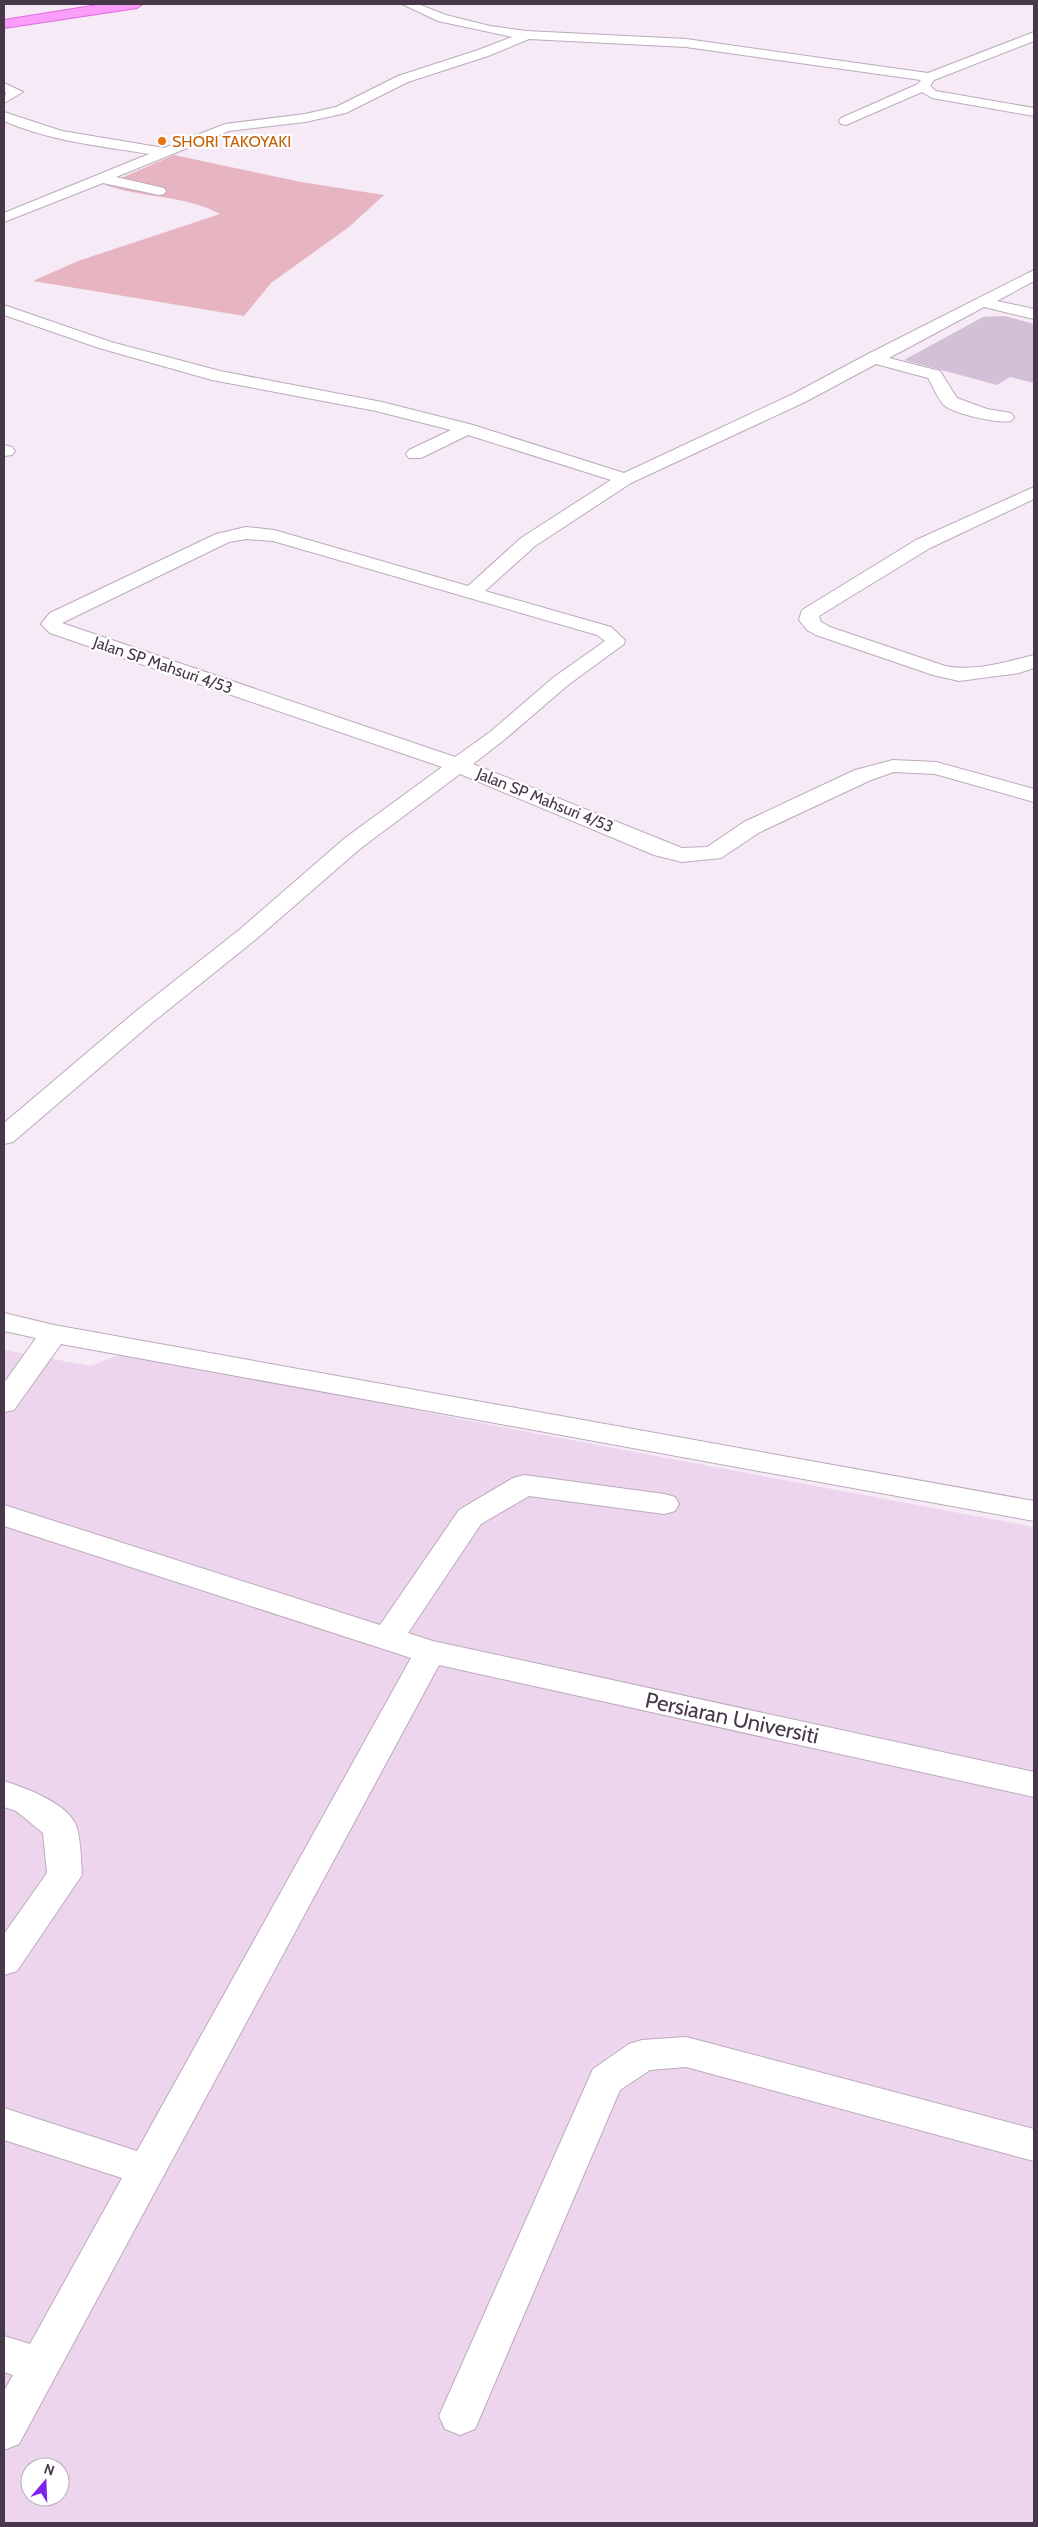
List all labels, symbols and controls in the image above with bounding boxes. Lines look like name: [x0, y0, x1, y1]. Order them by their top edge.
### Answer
place label: SHORI TAKOYAKI: [172, 132, 291, 151]
marker: SHORI TAKOYAKI: [156, 135, 168, 147]
street label: Jalan SP Mahsuri 4/53: [90, 632, 235, 698]
street label: Jalan SP Mahsuri 4/53: [473, 764, 616, 836]
street label: Persiaran Universiti: [643, 1686, 821, 1750]
north arrow: [20, 2457, 70, 2507]
text: N: [42, 2460, 57, 2480]

